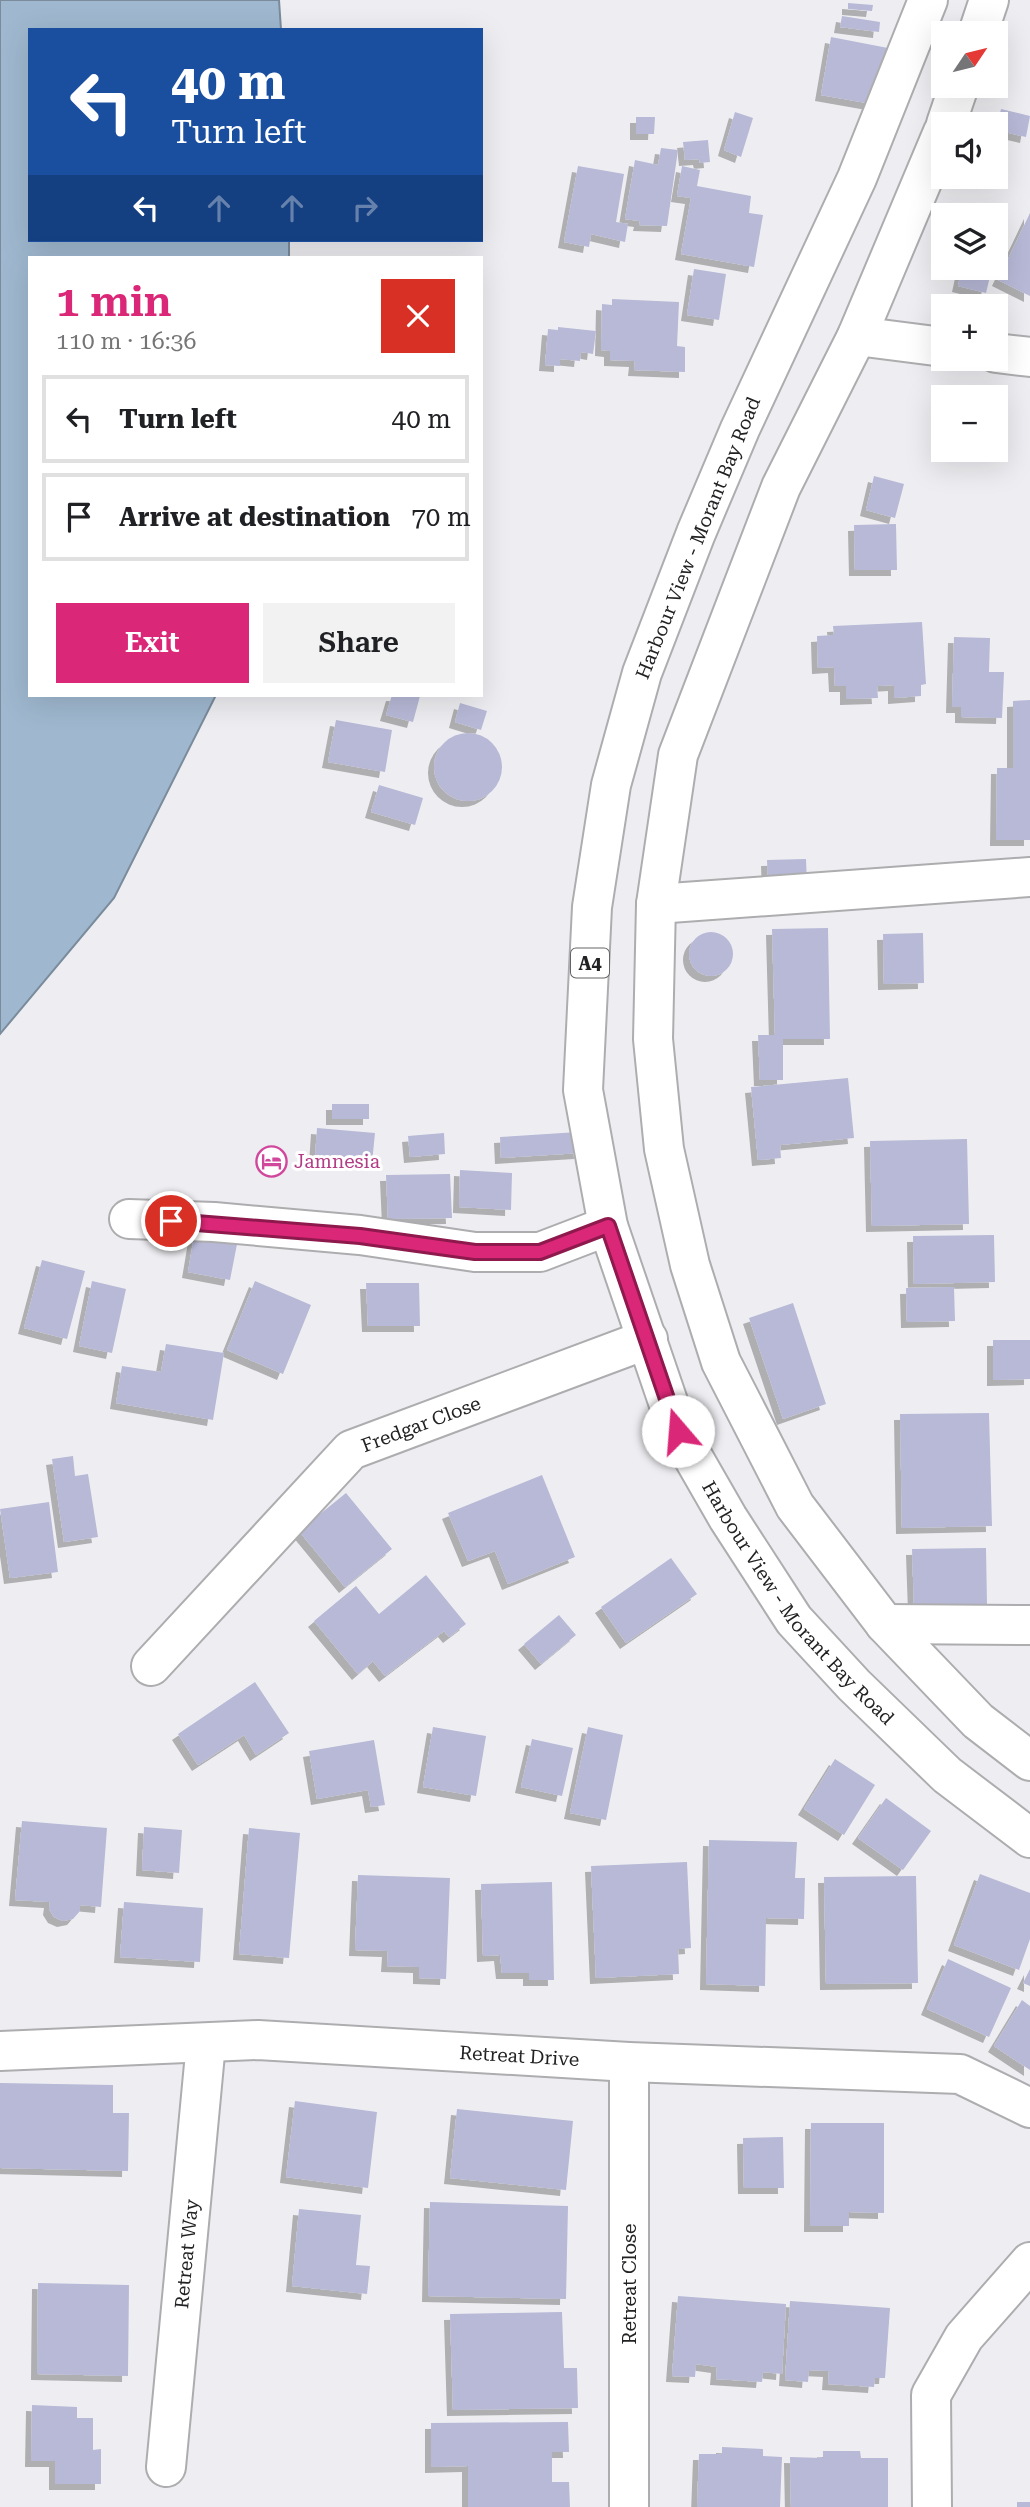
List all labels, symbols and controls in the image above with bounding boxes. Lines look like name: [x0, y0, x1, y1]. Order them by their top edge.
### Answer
north arrow: [931, 21, 1008, 98]
map controls: [931, 21, 1008, 462]
text: 40 m: [171, 54, 286, 111]
icon: left: [56, 56, 147, 147]
button: sound: [931, 112, 1008, 189]
text: Turn left: [171, 113, 306, 151]
icon: left: [127, 189, 165, 227]
icon: ahead: [200, 189, 238, 227]
icon: ahead: [273, 189, 311, 227]
icon: right: [346, 189, 384, 227]
button: layers: [931, 203, 1008, 280]
text: 1 min: [56, 277, 172, 326]
button: close: [381, 279, 455, 353]
button: +: [931, 294, 1008, 371]
text: 110 m · 16:36: [56, 328, 196, 355]
button: −: [931, 385, 1008, 462]
street label: Harbour View - Morant Bay Road: [631, 394, 765, 682]
icon: left: [60, 400, 98, 438]
text: Turn left: [119, 404, 237, 434]
text: 40 m: [392, 404, 451, 434]
icon: arrive: [60, 498, 98, 536]
text: Arrive at destination: [119, 502, 390, 532]
text: 70 m: [411, 502, 471, 532]
button: Exit: [56, 603, 249, 683]
button: Share: [263, 603, 455, 683]
road number: A4: [571, 948, 609, 978]
hotel icon: Jamnesia: [254, 1144, 288, 1178]
place label: Jamnesia: [294, 1150, 381, 1173]
pin: [141, 1191, 201, 1251]
icon: arrive: [152, 1202, 190, 1240]
street label: Fredgar Close: [358, 1391, 484, 1457]
position arrow: [641, 1394, 715, 1468]
street label: Harbour View - Morant Bay Road: [698, 1477, 899, 1729]
street label: Retreat Drive: [459, 2040, 580, 2071]
street label: Retreat Way: [169, 2197, 203, 2310]
street label: Retreat Close: [618, 2224, 641, 2344]

